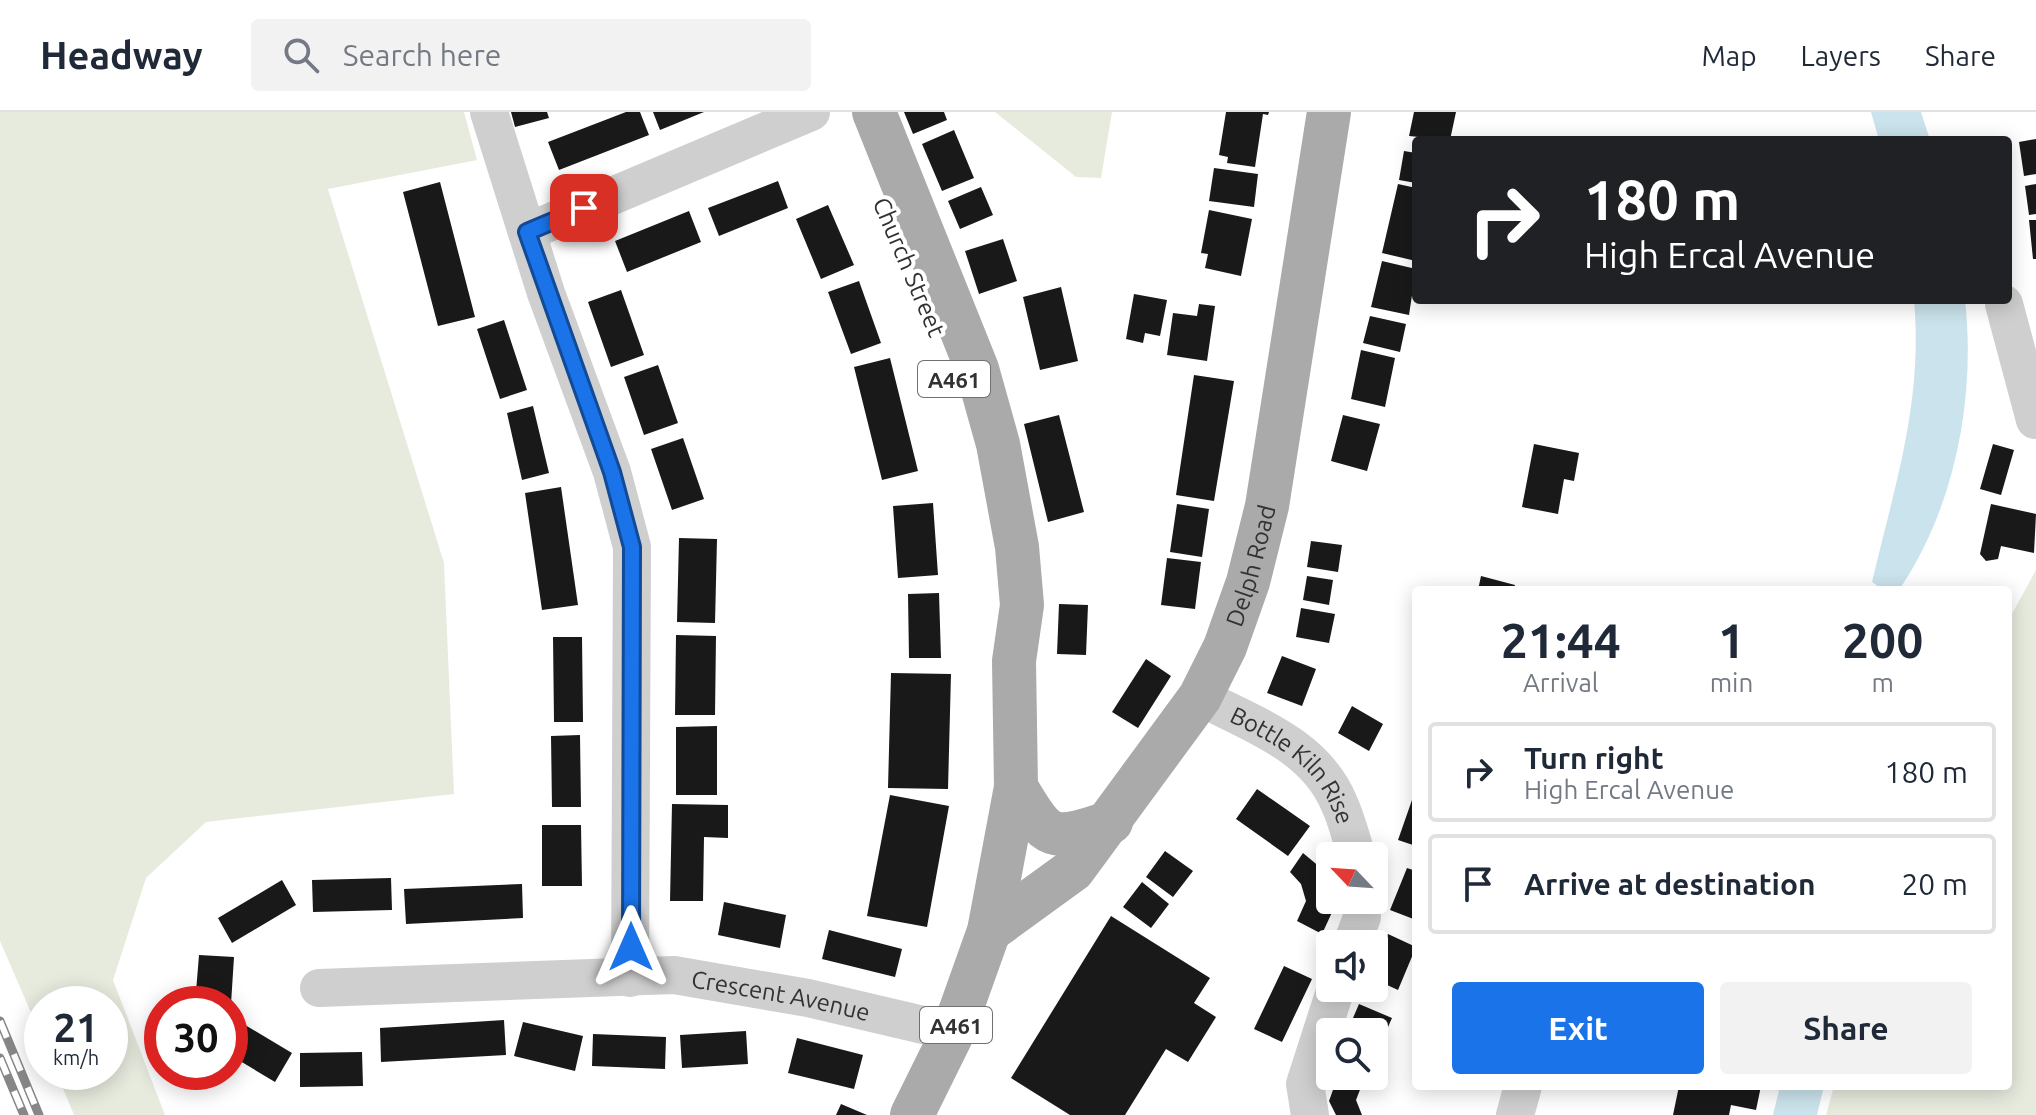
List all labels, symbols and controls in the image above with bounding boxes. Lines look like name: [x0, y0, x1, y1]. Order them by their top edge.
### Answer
search box: [251, 19, 811, 91]
icon: search: [279, 33, 323, 77]
text: Headway: [40, 34, 203, 76]
text: Search here: [343, 38, 501, 72]
text: Map: [1701, 40, 1757, 71]
text: Layers: [1801, 40, 1881, 71]
text: Share: [1925, 40, 1996, 71]
icon: right: [1452, 168, 1556, 272]
text: 180 m: [1584, 168, 1740, 231]
pin: [550, 174, 618, 242]
icon: arrive: [562, 186, 606, 230]
street label: Church Street: [868, 193, 951, 341]
text: High Ercal Avenue: [1584, 234, 1875, 275]
road number: A461: [918, 361, 990, 397]
street label: Delph Road: [1220, 502, 1280, 630]
text: 21:44: [1501, 613, 1621, 667]
text: 1: [1718, 613, 1745, 667]
text: 200: [1842, 613, 1923, 667]
text: Arrival: [1523, 668, 1599, 697]
text: min: [1710, 668, 1753, 697]
text: m: [1871, 668, 1894, 697]
street label: Bottle Kiln Rise: [1226, 701, 1359, 827]
text: Turn right: [1524, 741, 1664, 775]
icon: right: [1456, 750, 1500, 794]
text: 180 m: [1884, 755, 1968, 789]
text: High Ercal Avenue: [1524, 775, 1734, 804]
north arrow: [1316, 842, 1388, 914]
map controls: [1316, 842, 1388, 1090]
icon: arrive: [1456, 862, 1500, 906]
text: Arrive at destination: [1524, 867, 1816, 901]
text: 20 m: [1901, 867, 1968, 901]
position arrow: [589, 905, 673, 989]
button: sound: [1316, 930, 1388, 1002]
street label: Crescent Avenue: [690, 965, 873, 1026]
button: Exit: [1452, 982, 1704, 1074]
button: Share: [1720, 982, 1972, 1074]
speed limit sign: 30: [144, 986, 248, 1090]
text: 21: [53, 1005, 99, 1050]
road number: A461: [920, 1007, 992, 1043]
button: search: [1316, 1018, 1388, 1090]
text: km/h: [53, 1046, 99, 1069]

